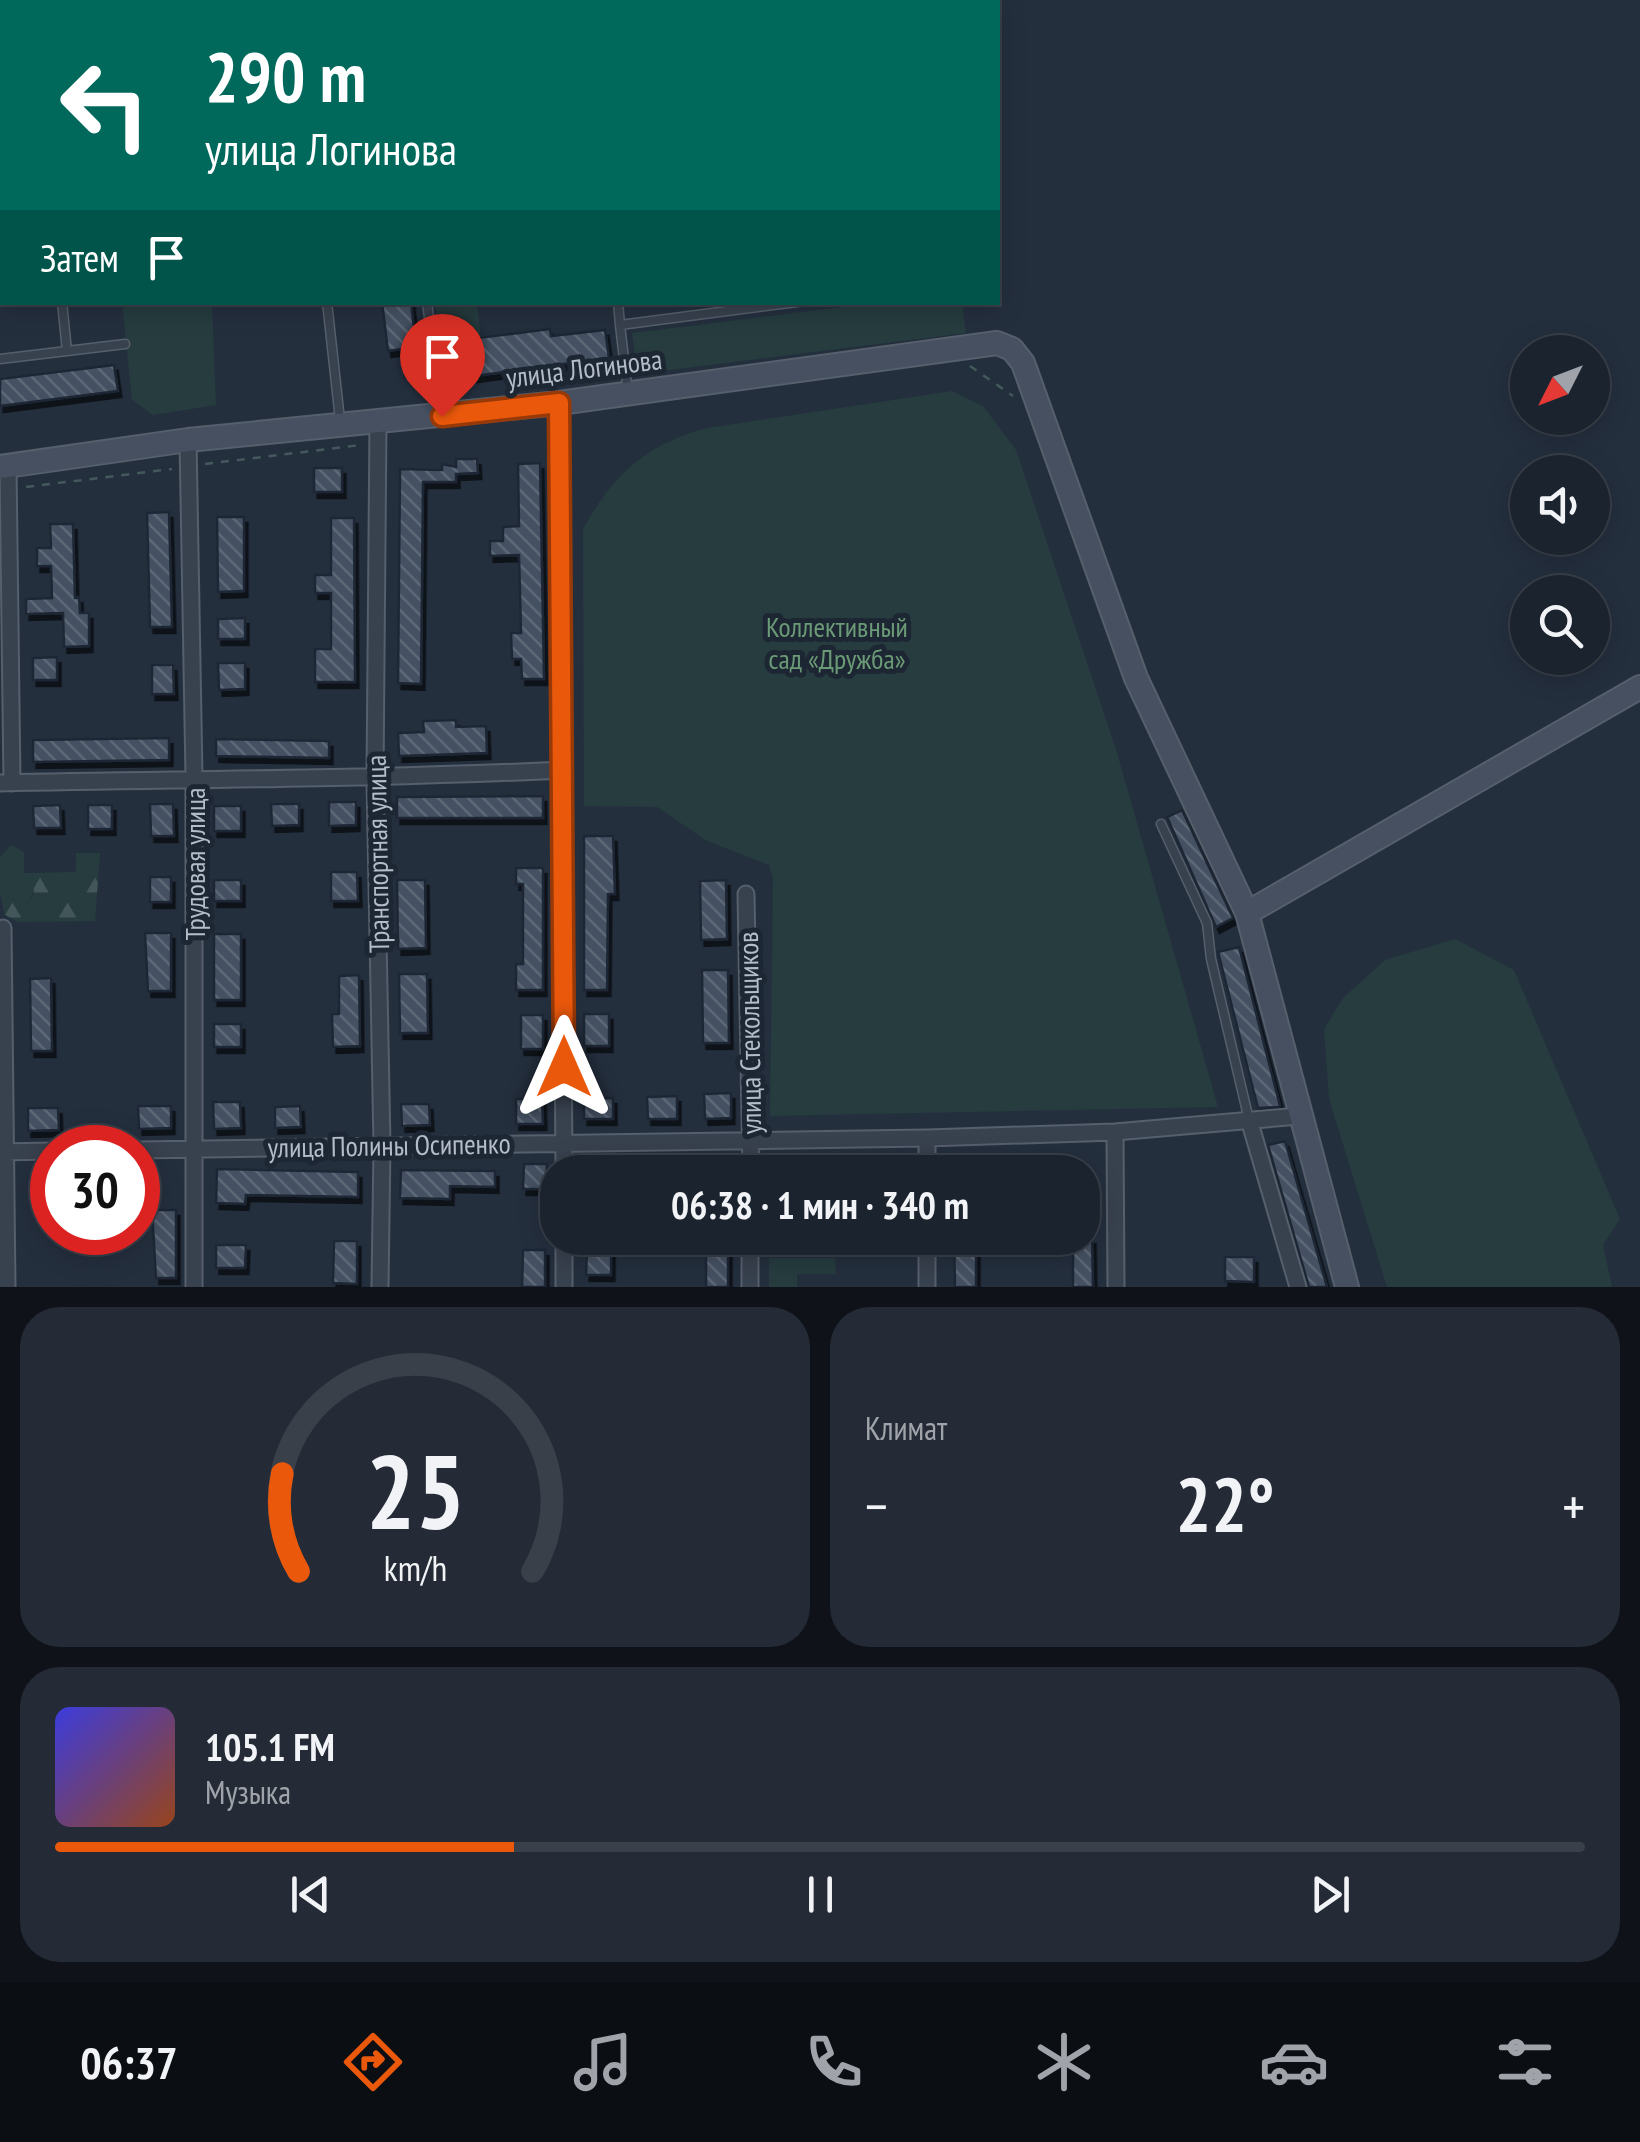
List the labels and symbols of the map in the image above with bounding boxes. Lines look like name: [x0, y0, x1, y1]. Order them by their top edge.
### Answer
pin: [400, 314, 485, 417]
north arrow: [1510, 335, 1610, 435]
street label: улица Логинова: [504, 340, 664, 396]
park label: Коллективный сад «Дружба»: [766, 608, 908, 677]
street label: Транспортная улица: [357, 755, 397, 953]
street label: Трудовая улица: [176, 788, 213, 941]
street label: улица Стекольщиков: [729, 931, 769, 1135]
position arrow: [512, 1015, 616, 1119]
street label: улица Полины Осипенко: [267, 1124, 511, 1166]
speed limit sign: 30: [30, 1125, 160, 1255]

